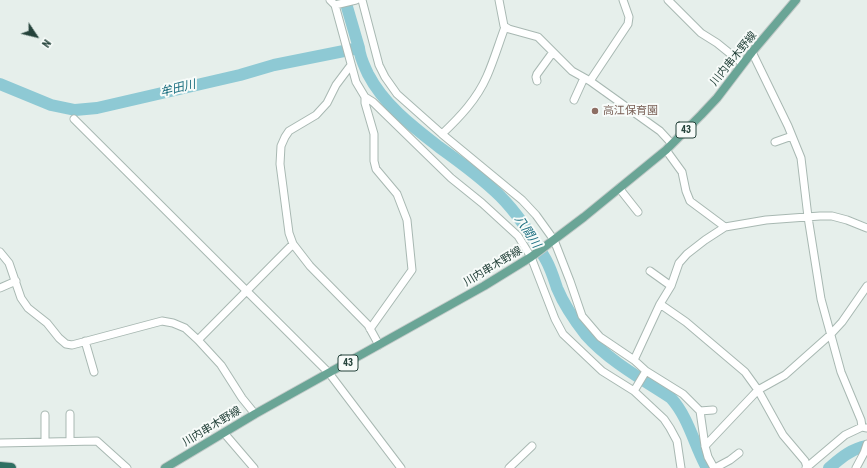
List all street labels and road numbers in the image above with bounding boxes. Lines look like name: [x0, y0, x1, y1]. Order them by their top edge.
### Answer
street label: 川内串木野線: [708, 29, 760, 89]
road number: 43: [676, 122, 696, 138]
street label: 川内串木野線: [461, 244, 525, 290]
road number: 43: [338, 355, 358, 371]
street label: 川内串木野線: [180, 404, 244, 450]

